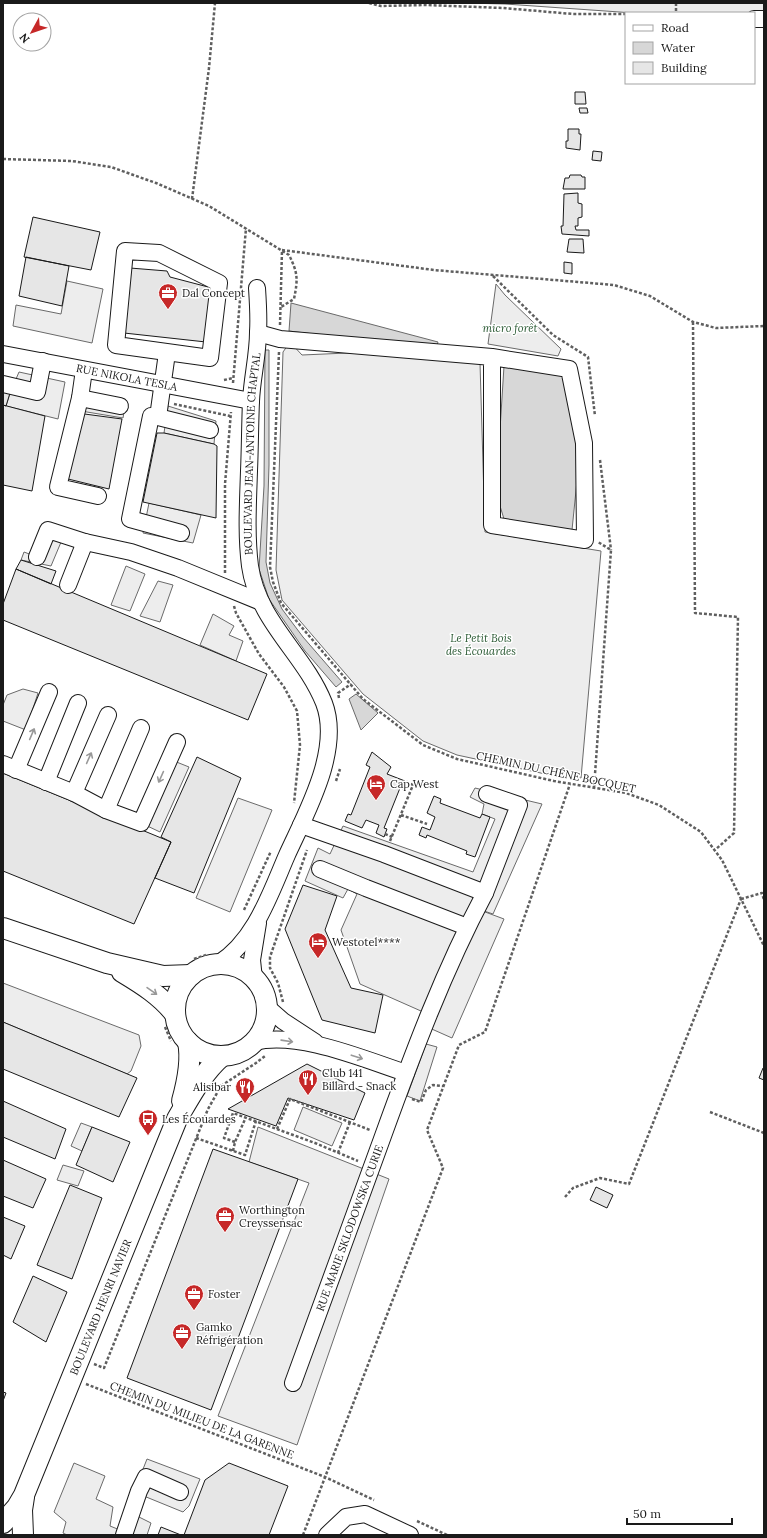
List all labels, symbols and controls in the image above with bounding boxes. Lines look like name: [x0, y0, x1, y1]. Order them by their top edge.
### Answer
north arrow: [12, 12, 52, 52]
legend: [625, 12, 755, 84]
text: Road: [661, 20, 689, 35]
text: N: [16, 30, 32, 46]
text: Water: [661, 40, 696, 55]
text: Building: [661, 60, 707, 75]
office icon: Dal Concept: [157, 282, 179, 310]
place label: Dal Concept: [182, 286, 246, 300]
park label: micro forêt: [482, 321, 538, 335]
street label: BOULEVARD JEAN-ANTOINE CHAPTAL: [241, 351, 264, 555]
street label: RUE NIKOLA TESLA: [75, 361, 180, 394]
park label: Le Petit Bois des Écouardes: [446, 631, 516, 658]
one-way arrow: [28, 728, 36, 740]
street label: CHEMIN DU CHÊNE BOCQUET: [475, 748, 637, 796]
one-way arrow: [86, 752, 93, 764]
one-way arrow: [157, 771, 164, 783]
hotel icon: Cap West: [365, 773, 387, 801]
place label: Cap West: [390, 777, 439, 791]
hotel icon: Westotel****: [307, 931, 329, 959]
place label: Westotel****: [332, 935, 401, 949]
one-way arrow: [146, 987, 157, 996]
one-way arrow: [280, 1037, 293, 1045]
one-way arrow: [350, 1054, 363, 1061]
place label: Club 141 Billard - Snack: [322, 1066, 396, 1093]
restaurant icon: Club 141 Billard - Snack: [297, 1068, 319, 1096]
restaurant icon: Alisibar: [234, 1076, 256, 1104]
place label: Alisibar: [192, 1080, 231, 1094]
bus stop icon: Les Écouardes: [137, 1108, 159, 1136]
place label: Les Écouardes: [162, 1112, 236, 1126]
street label: RUE MARIE SKLODOWSKA CURIE: [313, 1143, 386, 1313]
place label: Worthington Creyssensac: [239, 1203, 305, 1230]
office icon: Worthington Creyssensac: [214, 1205, 236, 1233]
street label: BOULEVARD HENRI NAVIER: [67, 1237, 134, 1377]
office icon: Foster: [183, 1283, 205, 1311]
place label: Foster: [208, 1287, 241, 1301]
place label: Gamko Réfrigération: [196, 1320, 263, 1347]
office icon: Gamko Réfrigération: [171, 1322, 193, 1350]
street label: CHEMIN DU MILIEU DE LA GARENNE: [108, 1378, 296, 1462]
scale bar: [627, 1500, 732, 1526]
text: 50 m: [633, 1506, 661, 1521]

